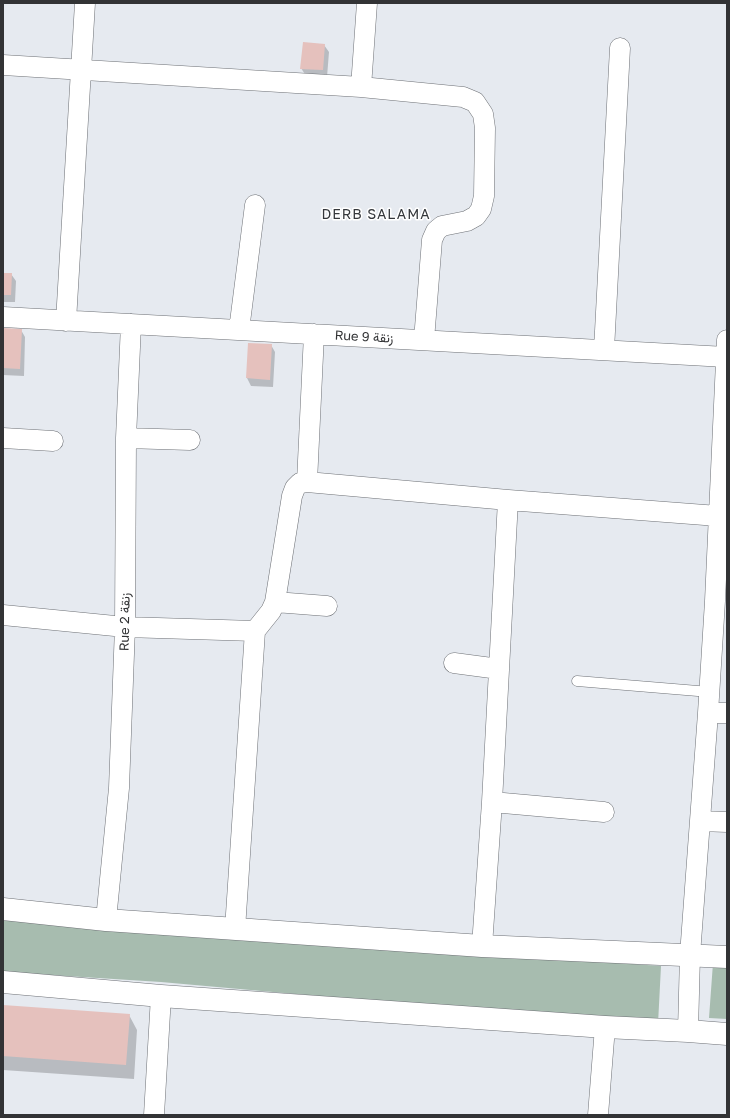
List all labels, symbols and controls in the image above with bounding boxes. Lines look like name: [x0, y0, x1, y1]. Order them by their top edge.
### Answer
district label: DERB SALAMA: [321, 207, 431, 223]
street label: Rue 9 زنقة: [334, 328, 394, 346]
street label: Rue 2 زنقة: [117, 593, 133, 651]

